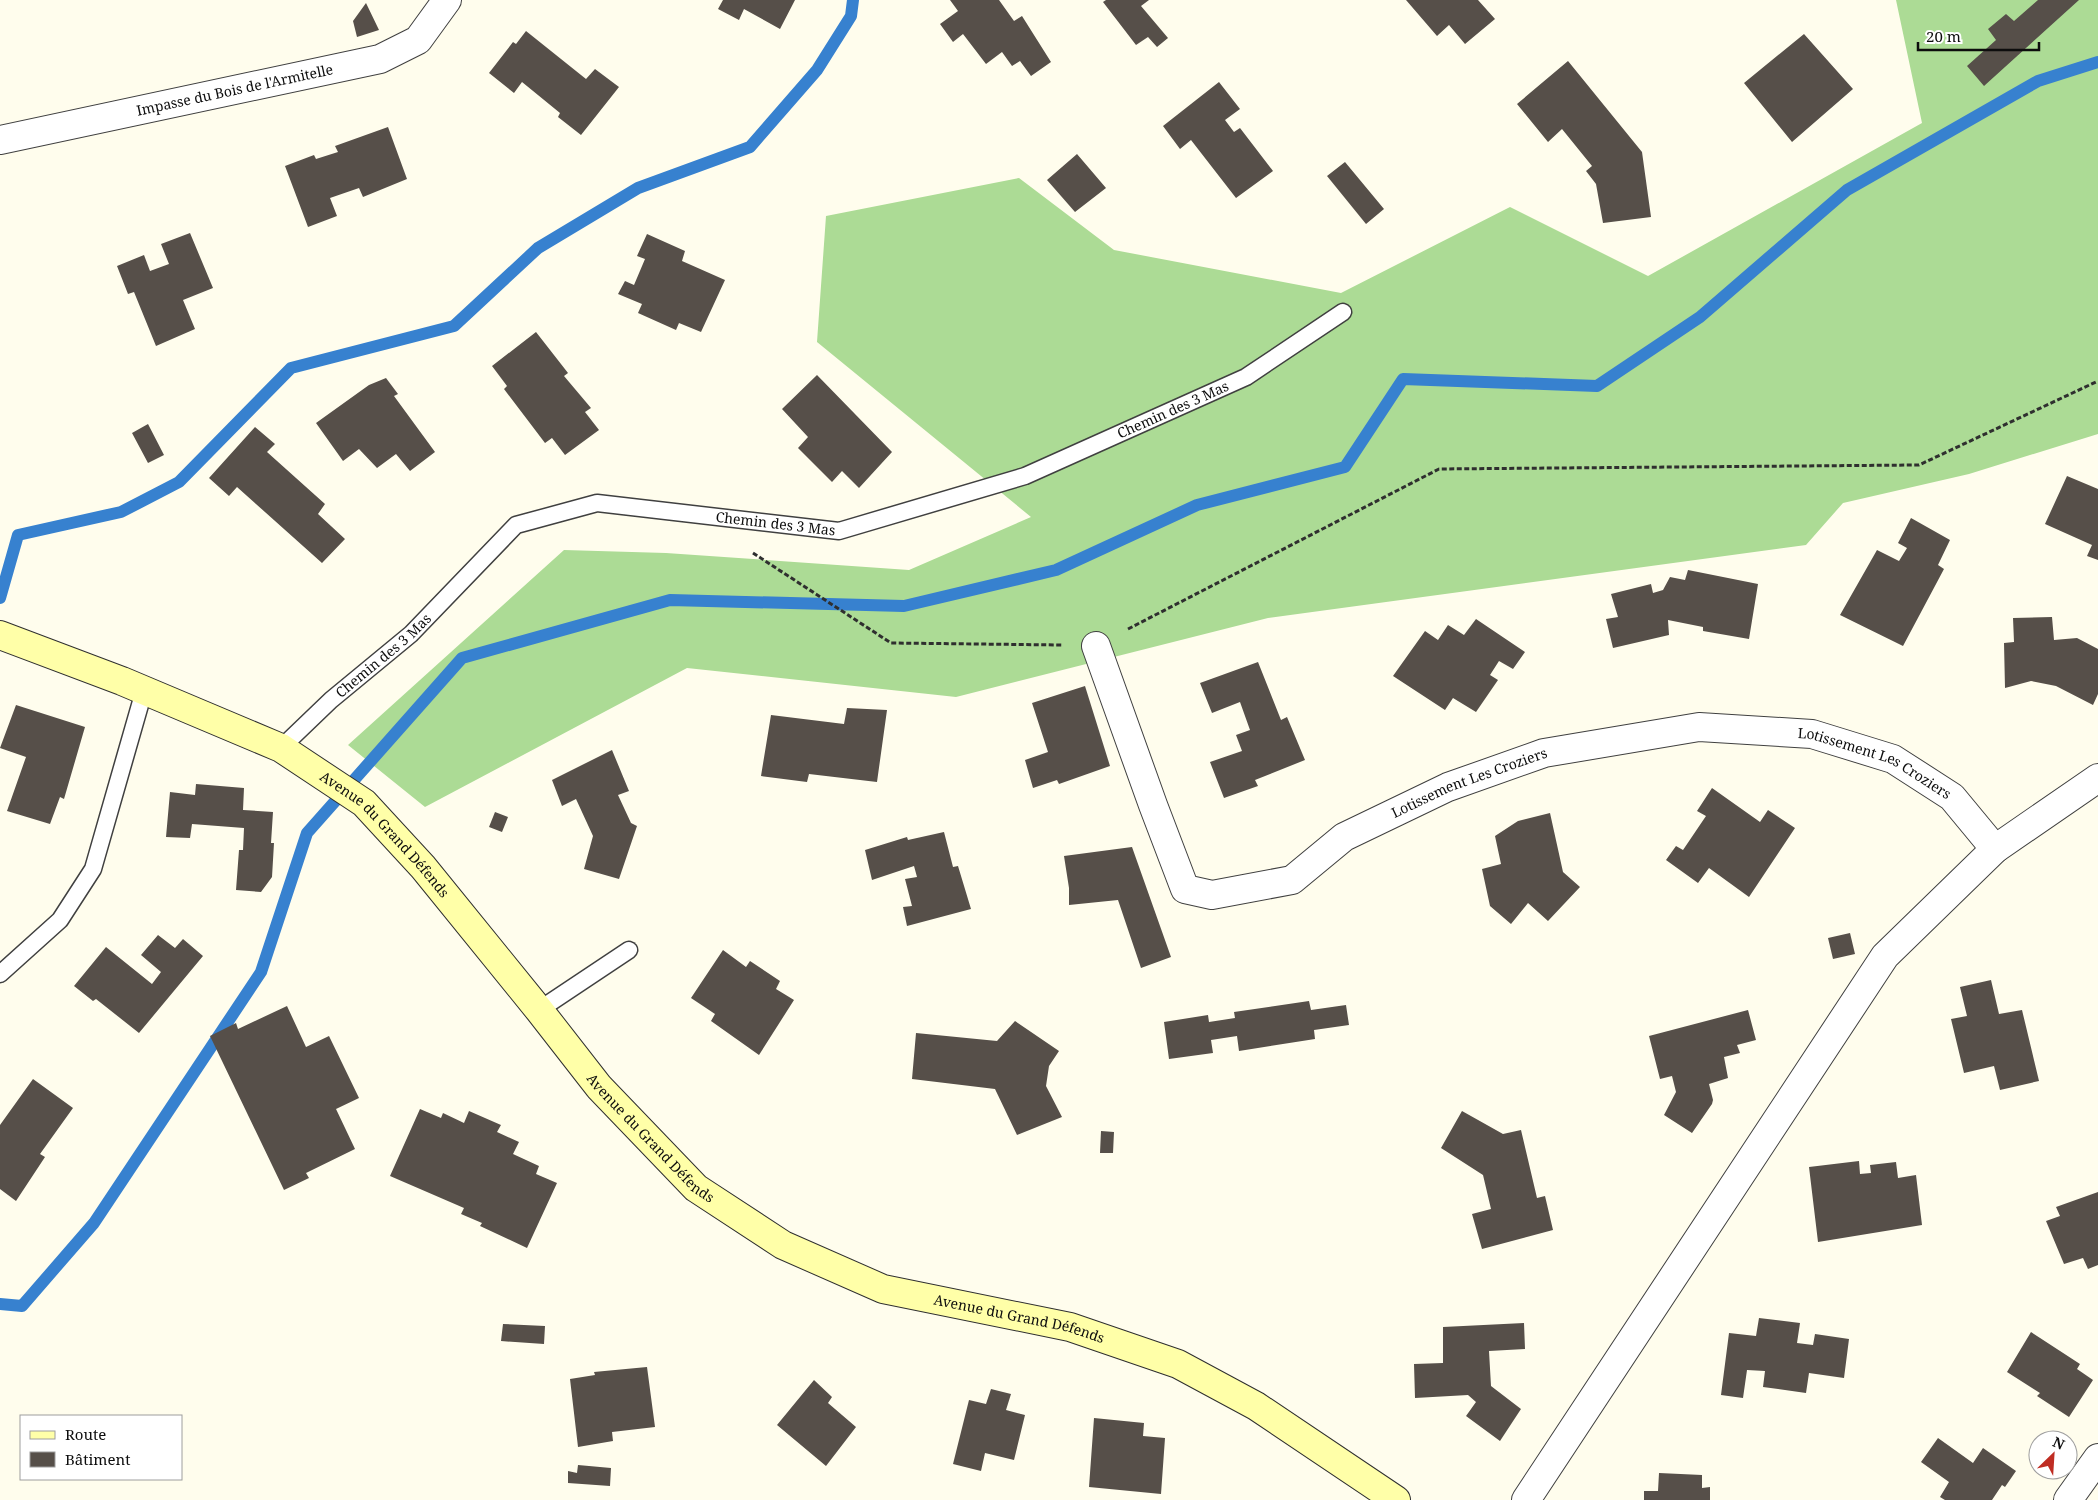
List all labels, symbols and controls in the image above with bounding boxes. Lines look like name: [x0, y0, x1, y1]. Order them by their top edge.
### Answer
scale bar: [1918, 20, 2039, 52]
text: 20 m: [1926, 26, 1961, 46]
street label: Impasse du Bois de l'Armitelle: [135, 59, 335, 120]
street label: Chemin des 3 Mas: [1114, 376, 1232, 443]
street label: Chemin des 3 Mas: [715, 507, 836, 540]
street label: Chemin des 3 Mas: [331, 609, 435, 702]
street label: Lotissement Les Croziers: [1797, 723, 1955, 803]
street label: Lotissement Les Croziers: [1388, 743, 1549, 822]
street label: Avenue du Grand Défends: [317, 767, 454, 901]
street label: Avenue du Grand Défends: [583, 1069, 718, 1206]
street label: Avenue du Grand Défends: [932, 1290, 1107, 1347]
legend: [20, 1415, 182, 1480]
text: Route: [65, 1424, 106, 1444]
north arrow: [2028, 1430, 2078, 1480]
text: N: [2050, 1432, 2068, 1454]
text: Bâtiment: [65, 1449, 131, 1469]

